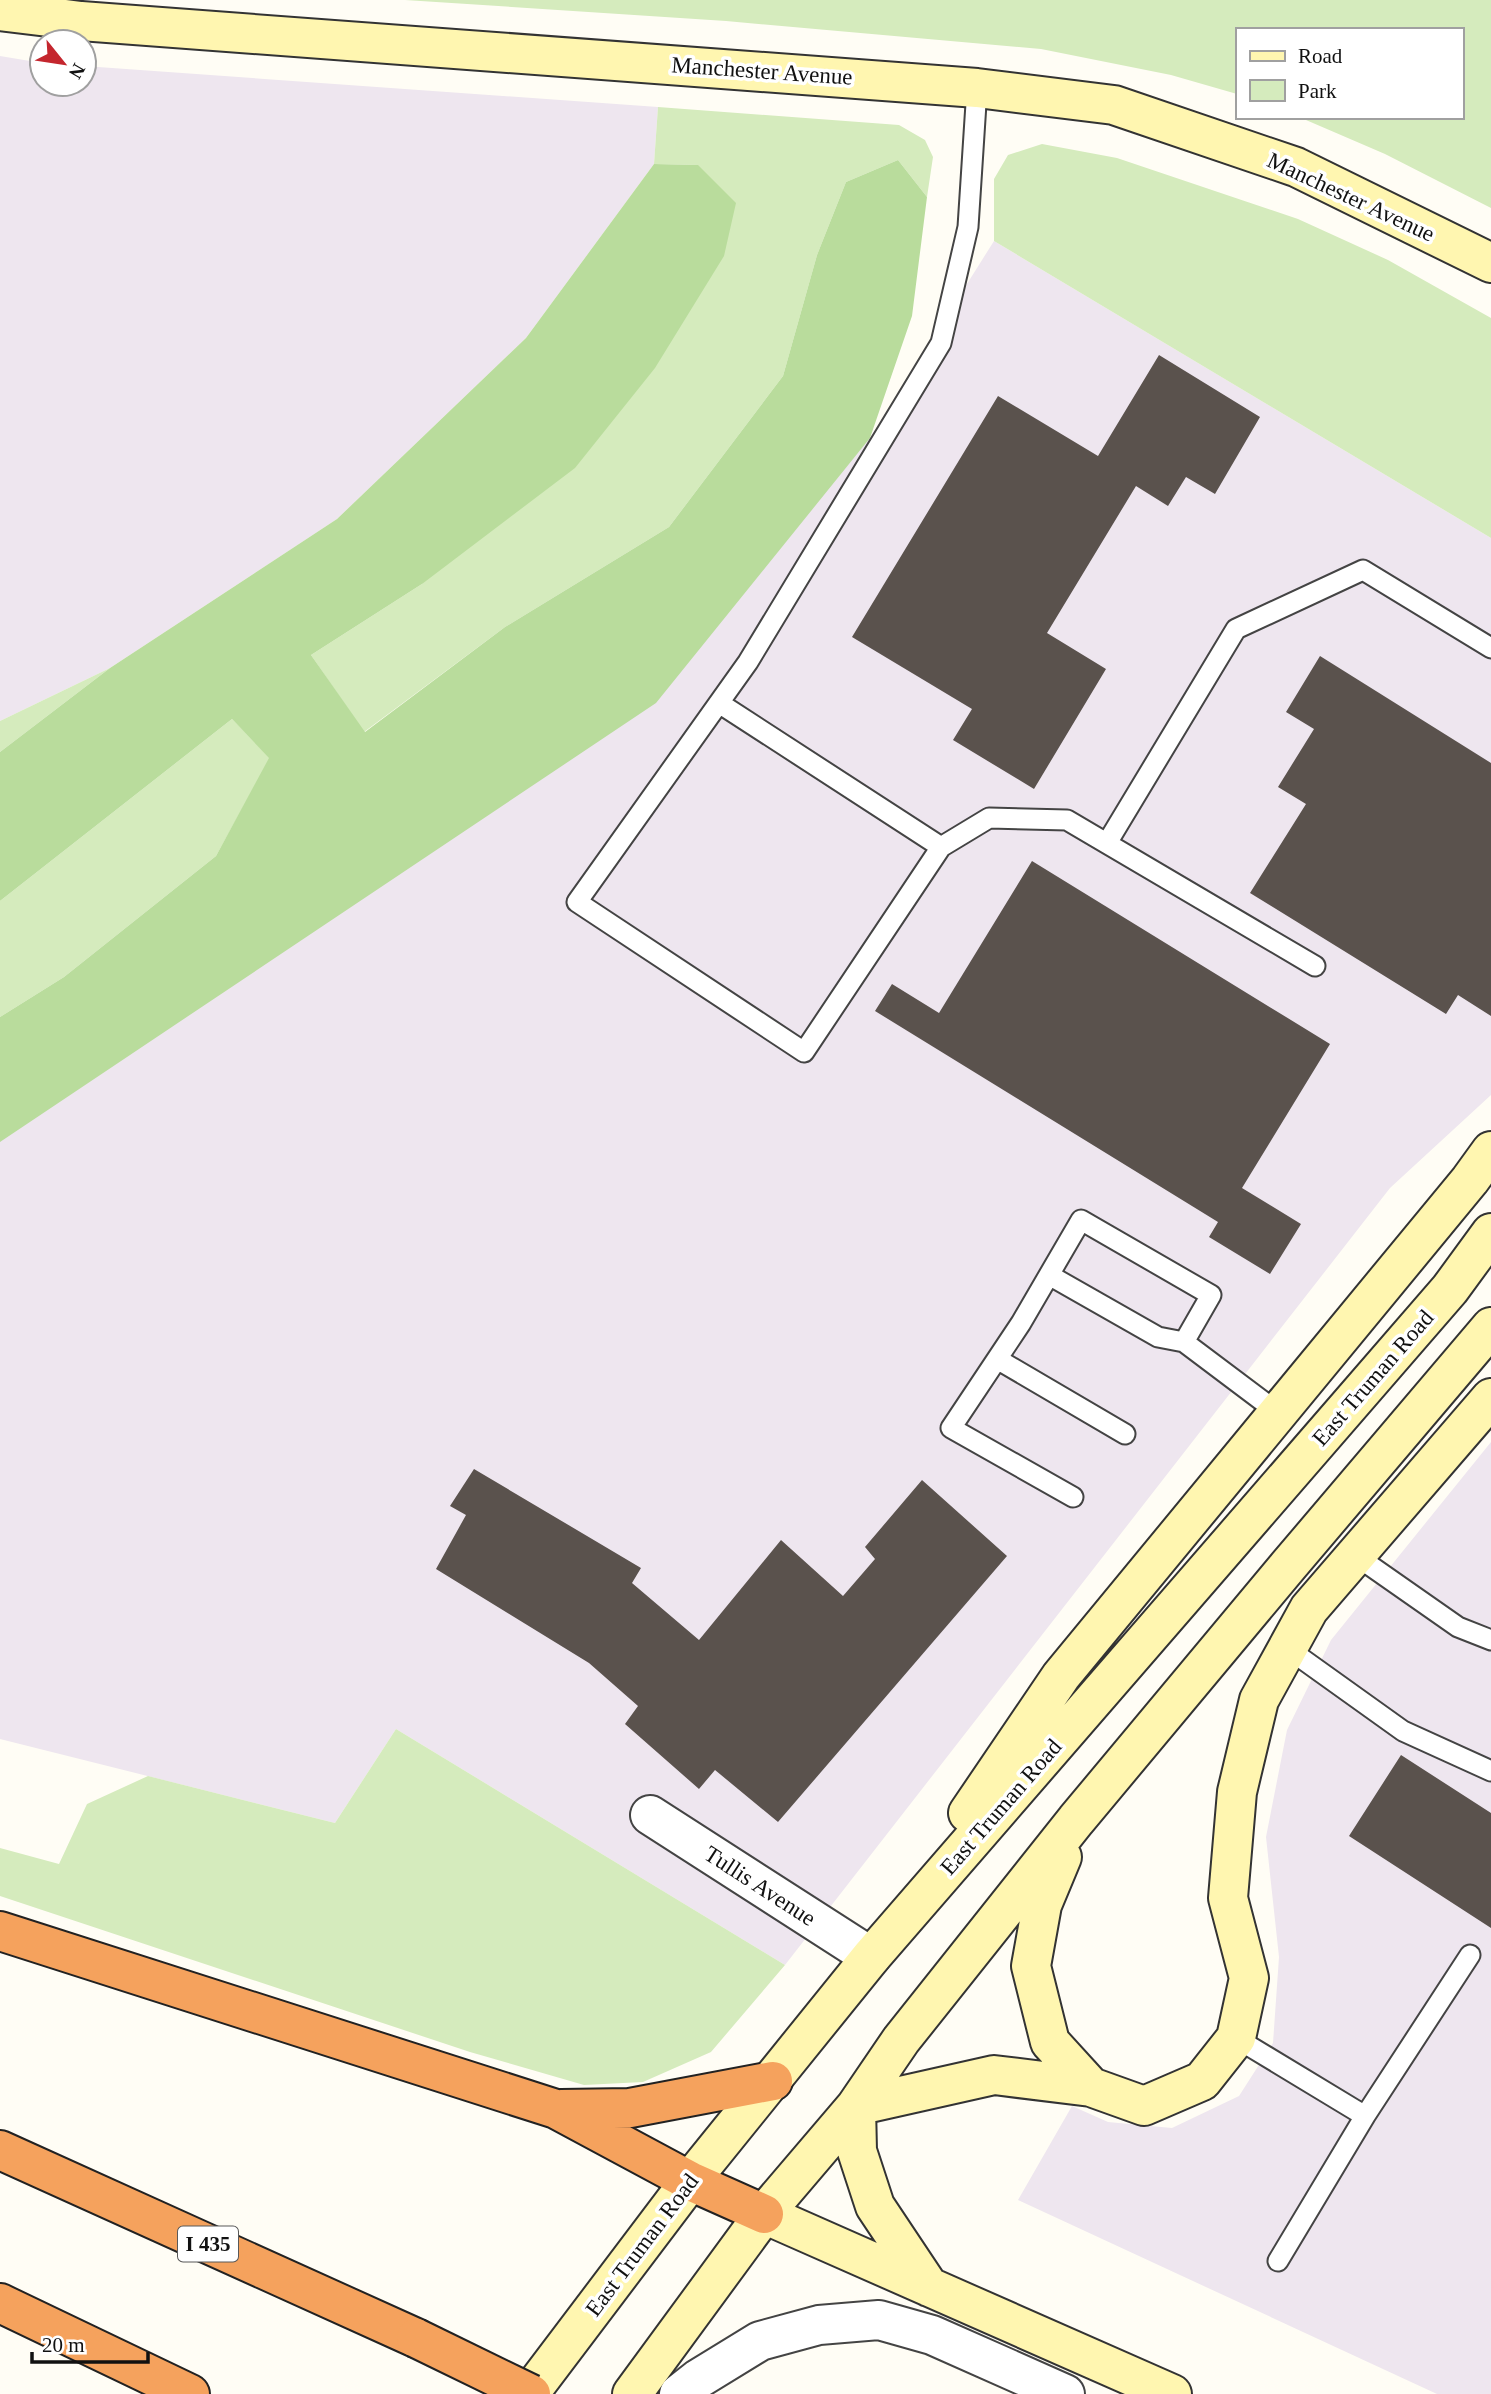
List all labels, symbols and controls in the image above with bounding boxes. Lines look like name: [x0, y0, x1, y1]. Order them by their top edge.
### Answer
north arrow: [28, 28, 98, 98]
legend: [1236, 28, 1463, 119]
text: Road: [1298, 44, 1343, 68]
street label: Manchester Avenue: [671, 52, 853, 90]
text: N: [65, 60, 90, 83]
text: Park: [1298, 79, 1337, 103]
street label: Manchester Avenue: [1263, 147, 1439, 247]
street label: East Truman Road: [1307, 1305, 1439, 1451]
street label: East Truman Road: [935, 1734, 1067, 1880]
street label: Tullis Avenue: [700, 1841, 820, 1931]
street label: East Truman Road: [580, 2169, 704, 2321]
road number: I 435: [178, 2226, 238, 2262]
scale bar: [32, 2320, 147, 2364]
text: 20 m: [42, 2333, 85, 2357]

